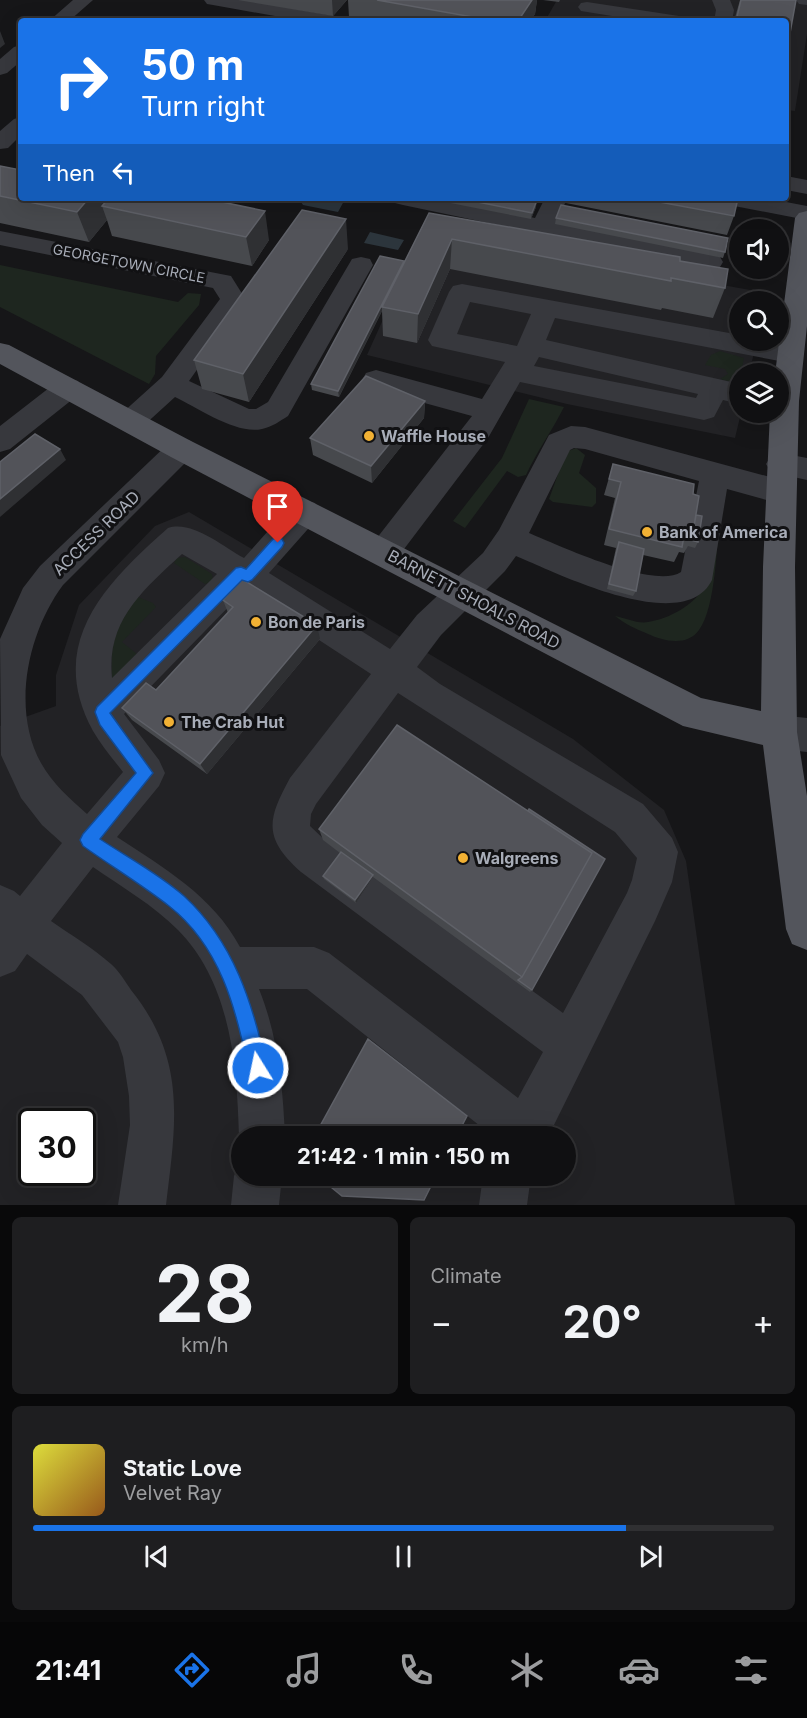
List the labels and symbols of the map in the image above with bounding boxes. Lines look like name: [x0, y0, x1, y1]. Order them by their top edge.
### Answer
street label: GEORGETOWN CIRCLE: [51, 240, 207, 286]
place label: Waffle House: [381, 426, 486, 446]
marker: Waffle House: [362, 429, 376, 443]
pin: [252, 481, 303, 543]
street label: ACCESS ROAD: [48, 487, 144, 579]
place label: Bank of America: [659, 522, 788, 542]
marker: Bank of America: [640, 525, 654, 539]
street label: BARNETT SHOALS ROAD: [385, 545, 563, 653]
place label: Bon de Paris: [268, 612, 365, 632]
marker: Bon de Paris: [249, 615, 263, 629]
place label: The Crab Hut: [181, 712, 284, 732]
marker: The Crab Hut: [162, 715, 176, 729]
place label: Walgreens: [475, 848, 559, 868]
marker: Walgreens: [456, 851, 470, 865]
position arrow: [226, 1036, 290, 1100]
speed limit sign: 30: [18, 1108, 96, 1186]

